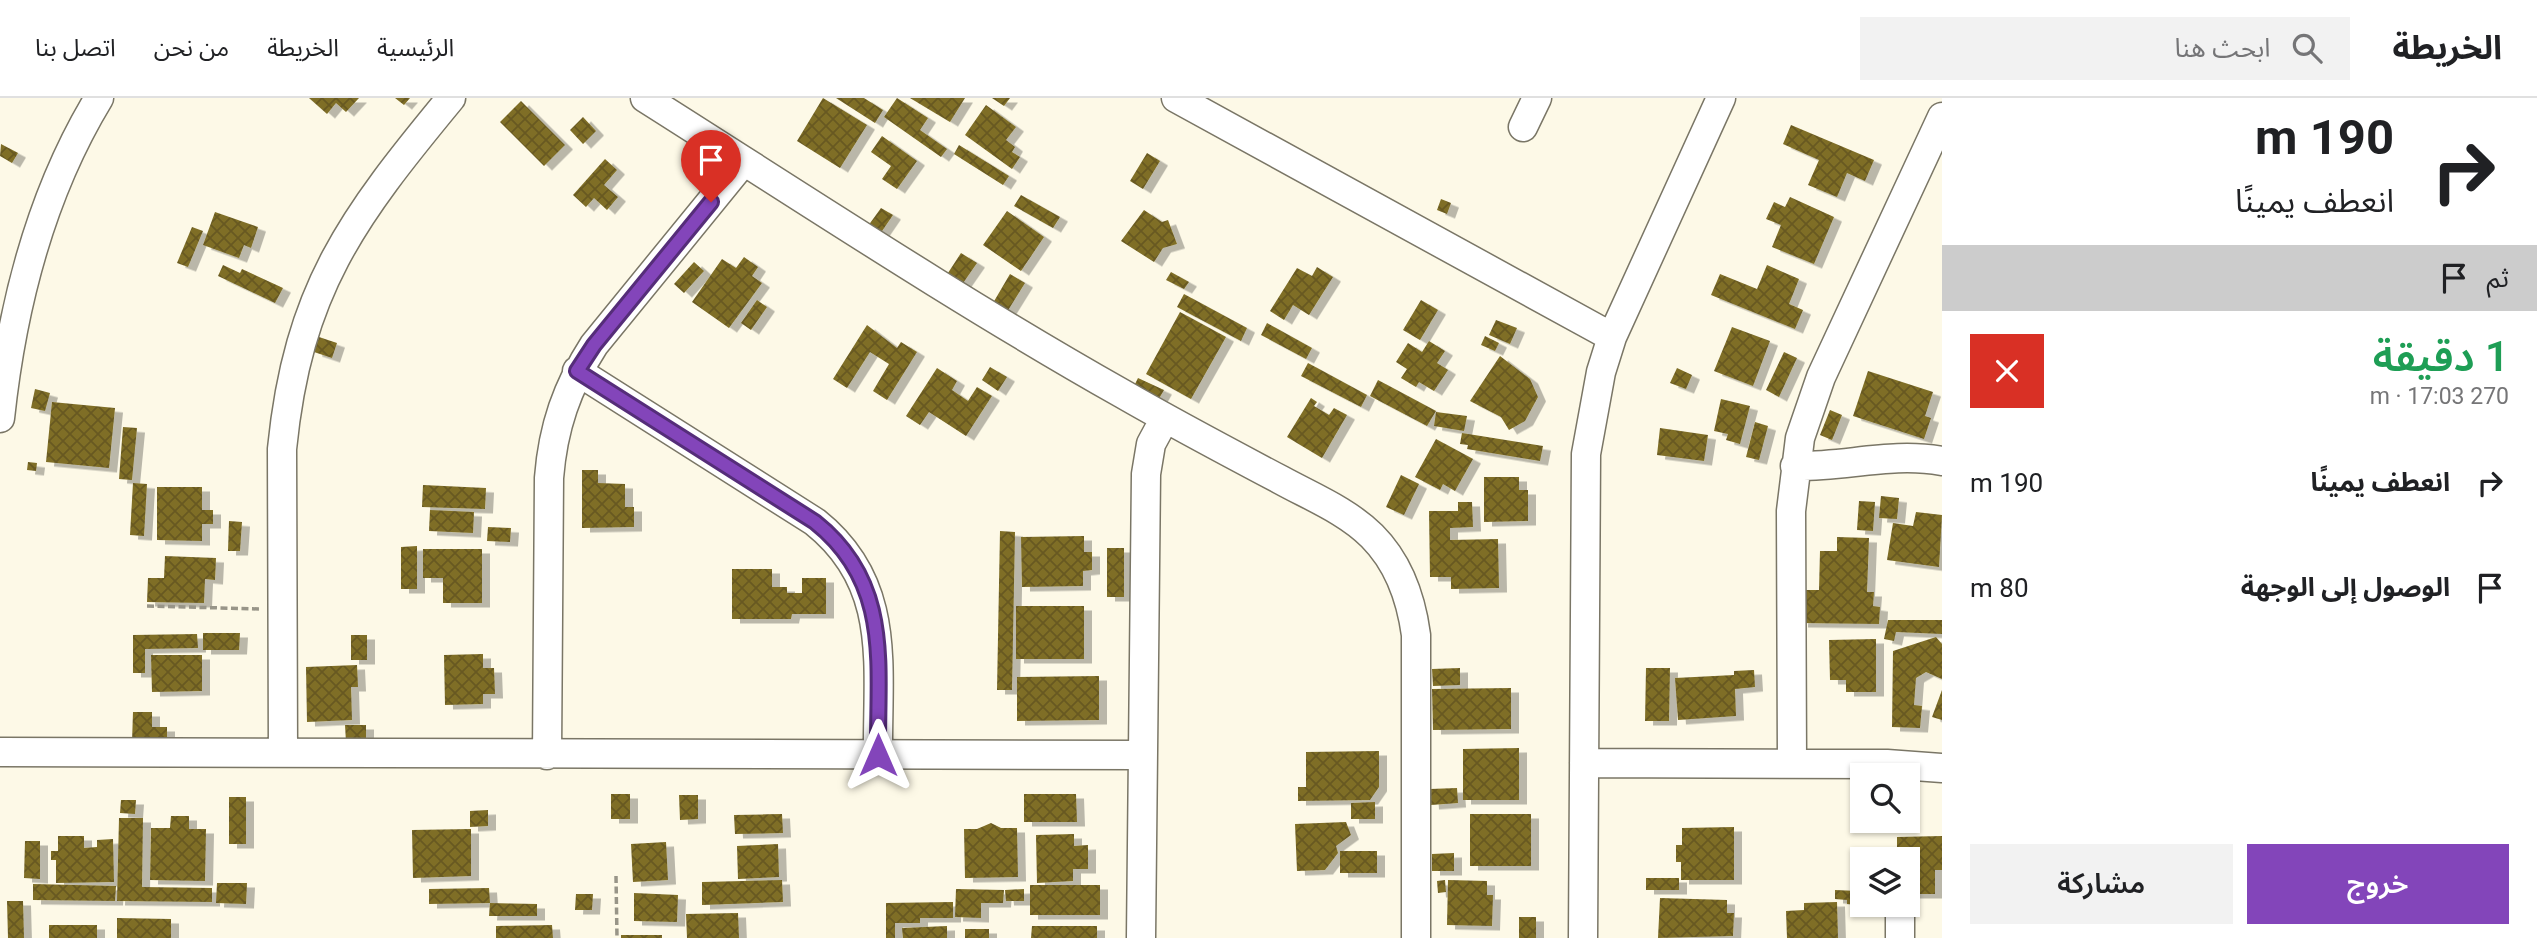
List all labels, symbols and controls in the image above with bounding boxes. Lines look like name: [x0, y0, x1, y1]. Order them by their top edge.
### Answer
search box: [1860, 17, 2350, 80]
text: الخريطة: [2392, 28, 2502, 67]
icon: search: [2288, 29, 2326, 67]
text: ابحث هنا: [2174, 33, 2270, 63]
text: اتصل بنا: [35, 34, 116, 62]
text: من نحن: [154, 34, 229, 62]
text: الخريطة: [267, 34, 339, 62]
text: الرئيسية: [377, 34, 454, 62]
text: 190 m: [2255, 109, 2394, 166]
icon: right: [2418, 126, 2509, 217]
pin: [681, 130, 741, 202]
icon: arrive: [692, 141, 730, 179]
text: انعطف يمينًا: [2235, 182, 2394, 220]
icon: arrive: [2435, 259, 2473, 297]
text: ثم: [2487, 263, 2509, 293]
text: 1 دقيقة: [2373, 332, 2509, 381]
button: close: [1970, 334, 2044, 408]
text: 270 m · 17:03: [2370, 383, 2509, 410]
icon: right: [2471, 464, 2509, 502]
text: انعطف يمينًا: [2311, 467, 2450, 497]
text: 190 m: [1970, 468, 2043, 498]
icon: arrive: [2471, 569, 2509, 607]
text: الوصول إلى الوجهة: [2241, 572, 2450, 602]
text: 80 m: [1970, 573, 2029, 603]
position arrow: [841, 718, 915, 792]
map controls: [1850, 763, 1920, 917]
button: search: [1850, 763, 1920, 833]
button: مشاركة: [1970, 844, 2233, 924]
button: خروج: [2247, 844, 2509, 924]
button: layers: [1850, 847, 1920, 917]

